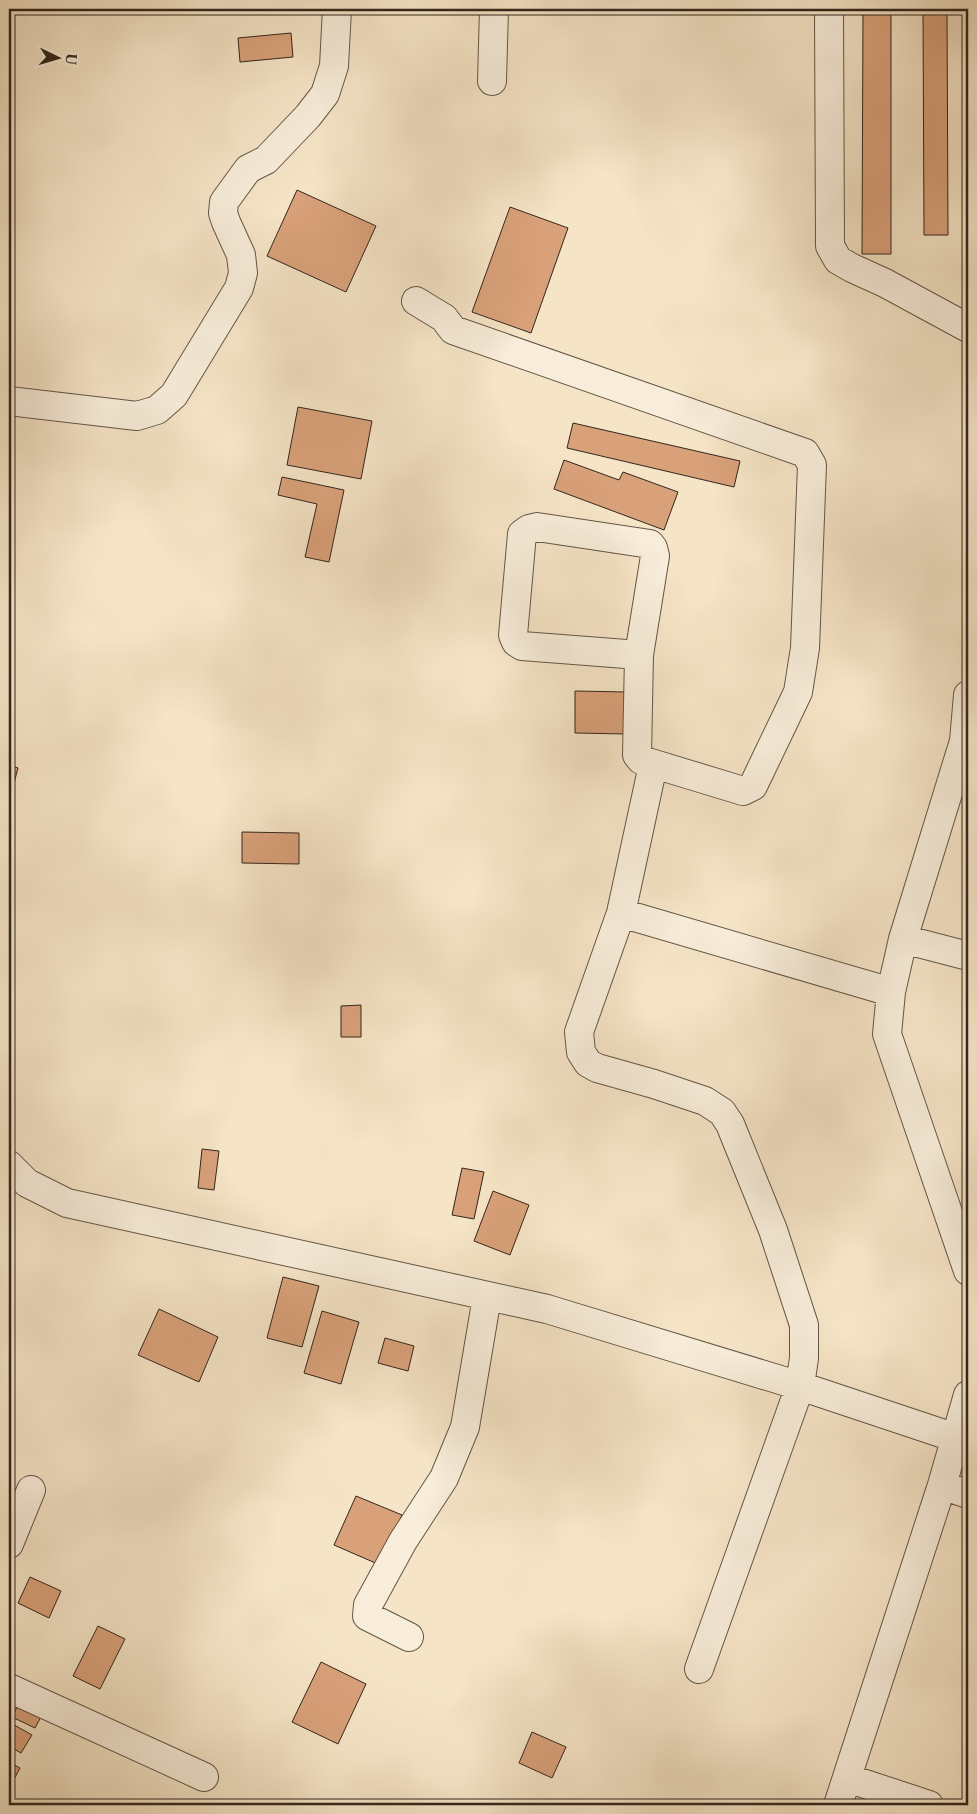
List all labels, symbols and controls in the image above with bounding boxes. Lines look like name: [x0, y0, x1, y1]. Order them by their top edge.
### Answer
north arrow: [32, 32, 82, 82]
text: U: [61, 53, 80, 66]

